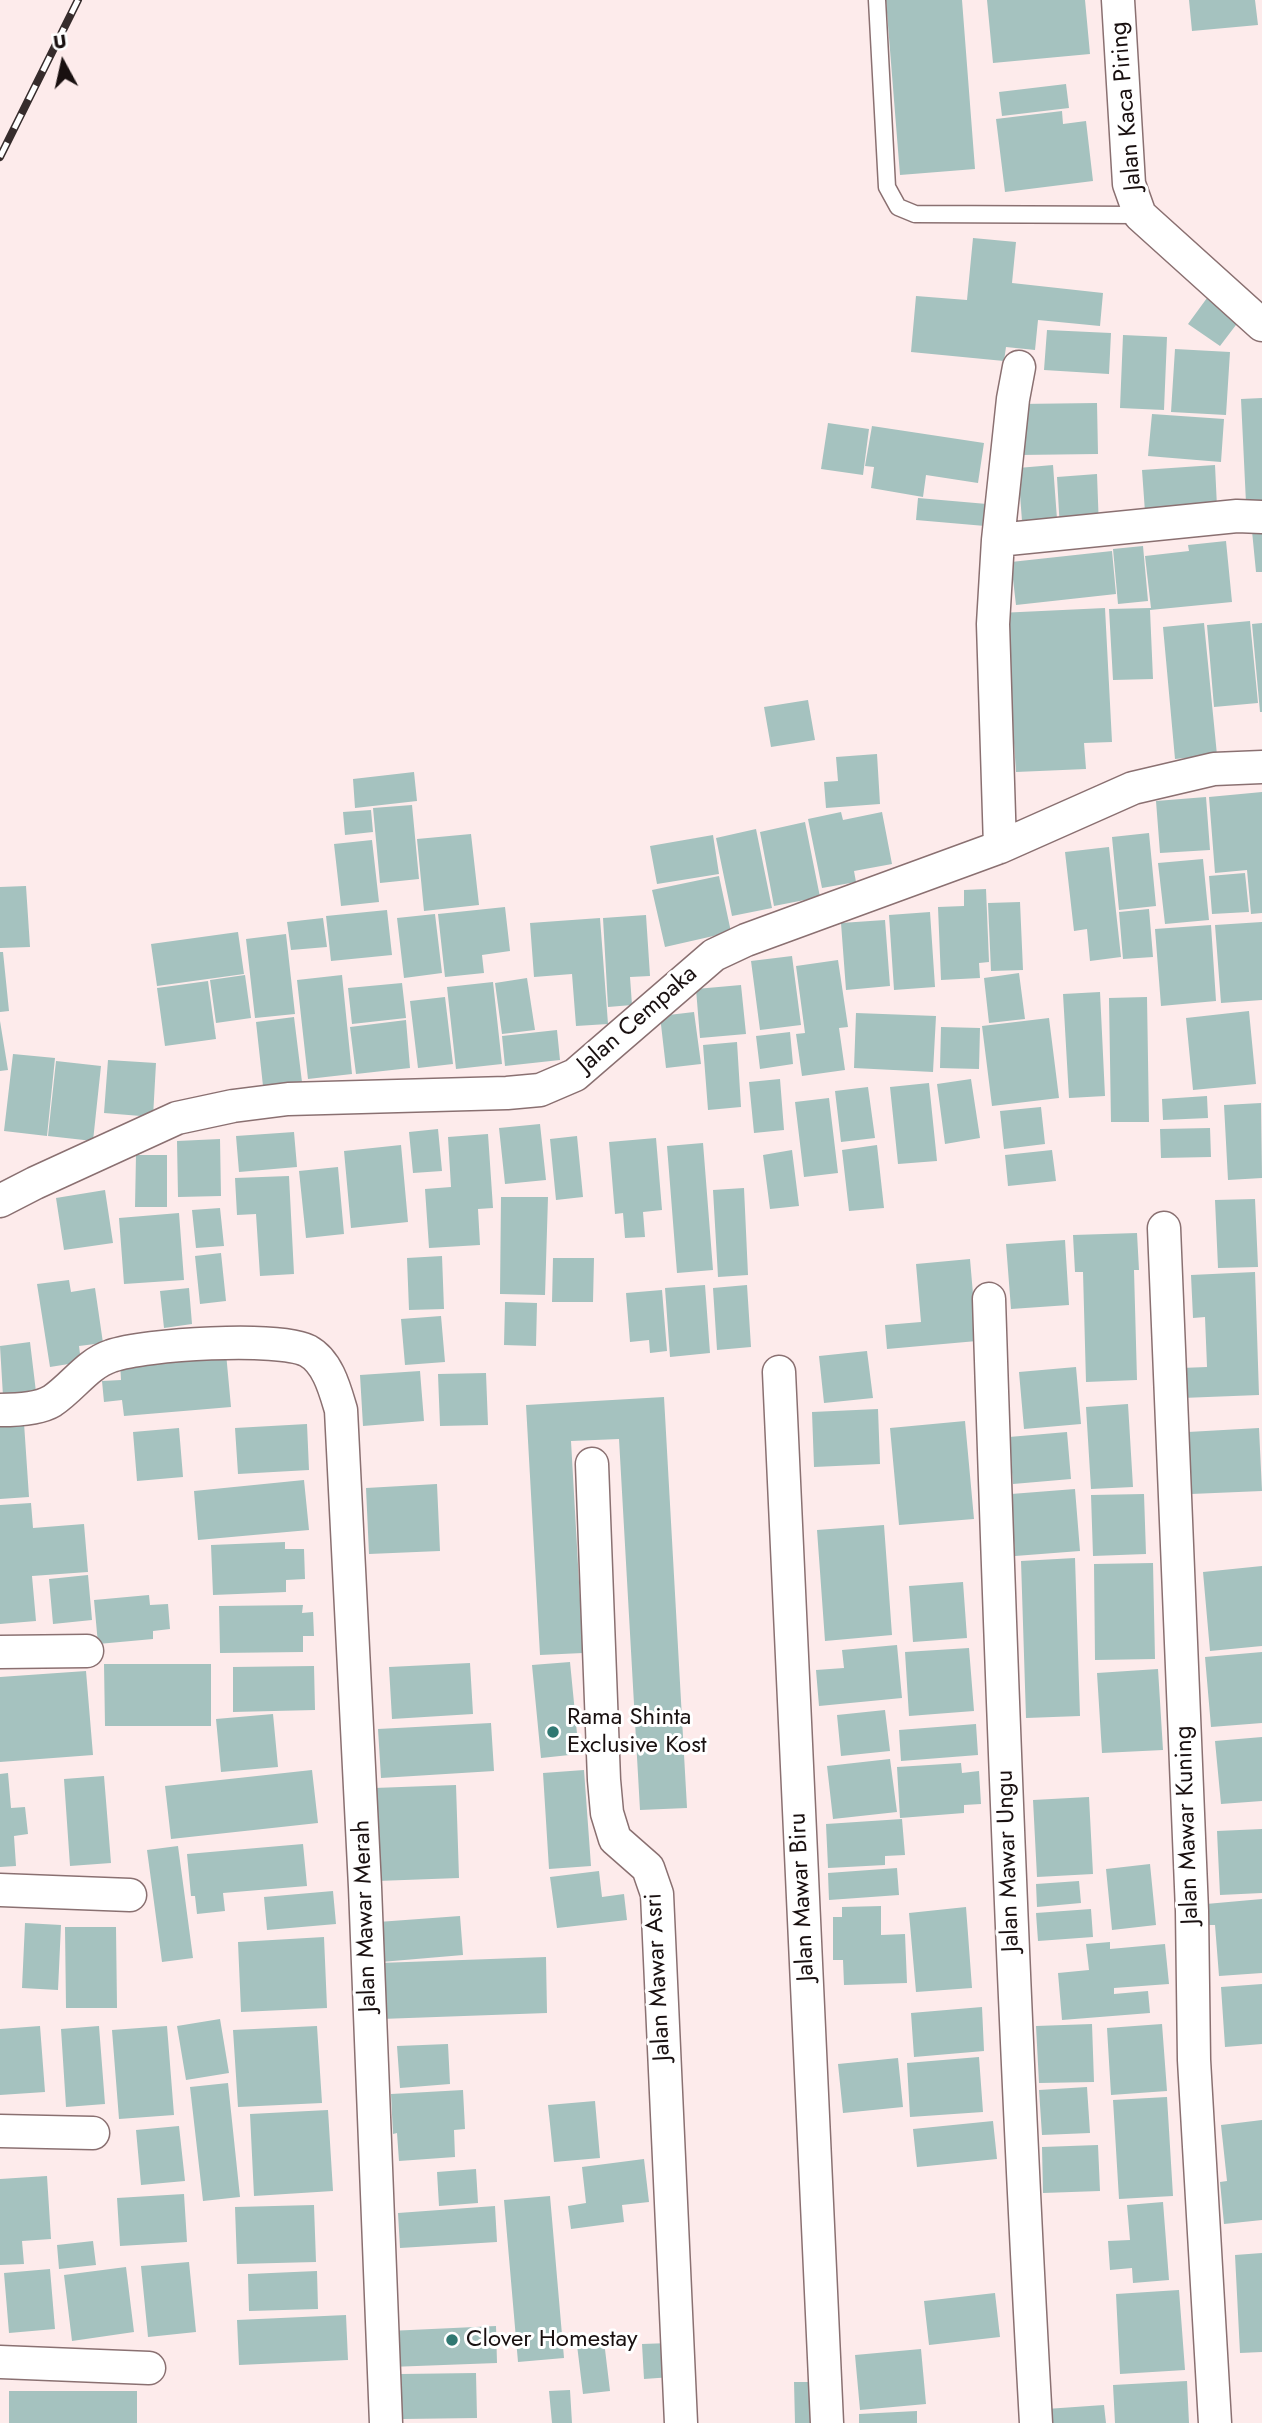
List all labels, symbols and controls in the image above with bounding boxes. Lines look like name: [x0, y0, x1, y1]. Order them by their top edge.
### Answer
street label: Jalan Kaca Piring: [1105, 20, 1149, 192]
text: U: [52, 27, 68, 56]
north arrow: [28, 28, 98, 98]
street label: Jalan Cempaka: [572, 960, 704, 1080]
place label: Rama Shinta Exclusive Kost: [567, 1704, 707, 1760]
marker: Rama Shinta Exclusive Kost: [545, 1724, 561, 1740]
street label: Jalan Mawar Kuning: [1170, 1725, 1206, 1925]
street label: Jalan Mawar Ungu: [991, 1769, 1027, 1953]
street label: Jalan Mawar Biru: [784, 1812, 822, 1982]
street label: Jalan Mawar Merah: [348, 1819, 384, 2013]
street label: Jalan Mawar Asri: [640, 1892, 678, 2062]
place label: Clover Homestay: [466, 2326, 637, 2354]
marker: Clover Homestay: [444, 2332, 460, 2348]

